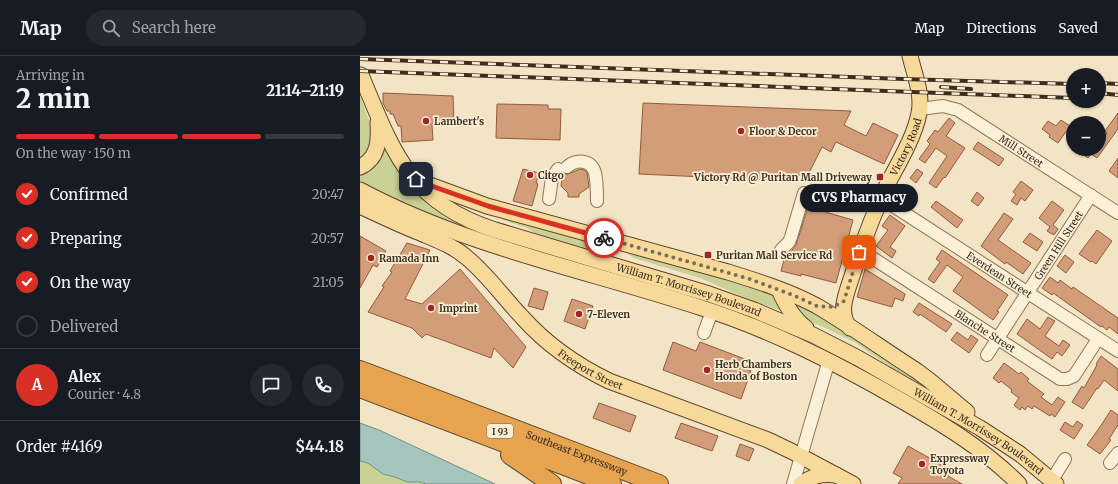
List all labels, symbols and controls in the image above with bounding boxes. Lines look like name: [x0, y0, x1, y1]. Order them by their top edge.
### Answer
search box: [86, 10, 366, 46]
text: Map: [20, 16, 62, 40]
icon: search: [100, 17, 122, 39]
text: Search here: [132, 18, 216, 37]
text: Map: [914, 19, 944, 37]
text: Directions: [966, 19, 1036, 37]
text: Saved: [1058, 19, 1098, 37]
text: Arriving in: [16, 67, 85, 84]
map controls: [1066, 68, 1106, 156]
button: +: [1066, 68, 1106, 108]
text: 21:14–21:19: [266, 81, 344, 100]
text: 2 min: [16, 82, 90, 115]
place label: Lambert's: [434, 115, 484, 128]
marker: Lambert's: [421, 116, 431, 126]
button: −: [1066, 116, 1106, 156]
street label: Victory Road: [886, 117, 924, 179]
place label: Floor & Decor: [749, 125, 817, 138]
marker: Floor & Decor: [736, 126, 746, 136]
street label: Mill Street: [997, 132, 1046, 170]
text: On the way · 150 m: [16, 145, 131, 162]
pin: [399, 162, 433, 196]
icon: home: [405, 168, 427, 190]
place label: Citgo: [538, 169, 564, 182]
marker: Citgo: [525, 170, 535, 180]
place label: Victory Rd @ Puritan Mall Driveway: [693, 171, 872, 184]
marker: Victory Rd @ Puritan Mall Driveway: [875, 172, 885, 182]
icon: check: [16, 183, 38, 205]
callout: CVS Pharmacy: [800, 184, 918, 212]
text: Confirmed: [50, 185, 128, 204]
text: 20:47: [312, 186, 344, 203]
text: CVS Pharmacy: [812, 189, 906, 206]
street label: Green Hill Street: [1031, 208, 1086, 282]
courier: [584, 218, 624, 258]
icon: check: [16, 227, 38, 249]
icon: bike: [593, 227, 615, 249]
text: Preparing: [50, 229, 122, 248]
text: 20:57: [311, 230, 344, 247]
pin: [842, 235, 876, 269]
icon: bag: [848, 241, 870, 263]
place label: Puritan Mall Service Rd: [716, 249, 832, 262]
street label: Everdean Street: [964, 249, 1035, 300]
marker: Puritan Mall Service Rd: [703, 250, 713, 260]
place label: Ramada Inn: [379, 252, 439, 265]
marker: Ramada Inn: [366, 253, 376, 263]
street label: William T. Morrissey Boulevard: [614, 260, 763, 319]
icon: check: [16, 271, 38, 293]
text: On the way: [50, 273, 131, 292]
text: 21:05: [312, 274, 344, 291]
place label: Imprint: [439, 302, 478, 315]
marker: Imprint: [426, 303, 436, 313]
street label: Blanche Street: [953, 306, 1018, 355]
place label: 7-Eleven: [587, 308, 630, 321]
marker: 7-Eleven: [574, 309, 584, 319]
text: Delivered: [50, 317, 118, 336]
street label: Freeport Street: [556, 346, 625, 392]
place label: Herb Chambers Honda of Boston: [715, 358, 797, 383]
button: chat: [250, 364, 292, 406]
button: phone: [302, 364, 344, 406]
marker: Herb Chambers Honda of Boston: [702, 365, 712, 375]
text: Alex: [68, 367, 101, 386]
text: A: [32, 375, 42, 394]
street label: William T. Morrissey Boulevard: [911, 384, 1046, 477]
text: Courier · 4.8: [68, 386, 141, 403]
road number: I 93: [487, 424, 513, 438]
street label: Southeast Expressway: [524, 427, 630, 478]
text: Order #4169: [16, 437, 103, 456]
text: $44.18: [295, 437, 344, 456]
place label: Expressway Toyota: [930, 452, 989, 477]
marker: Expressway Toyota: [917, 459, 927, 469]

